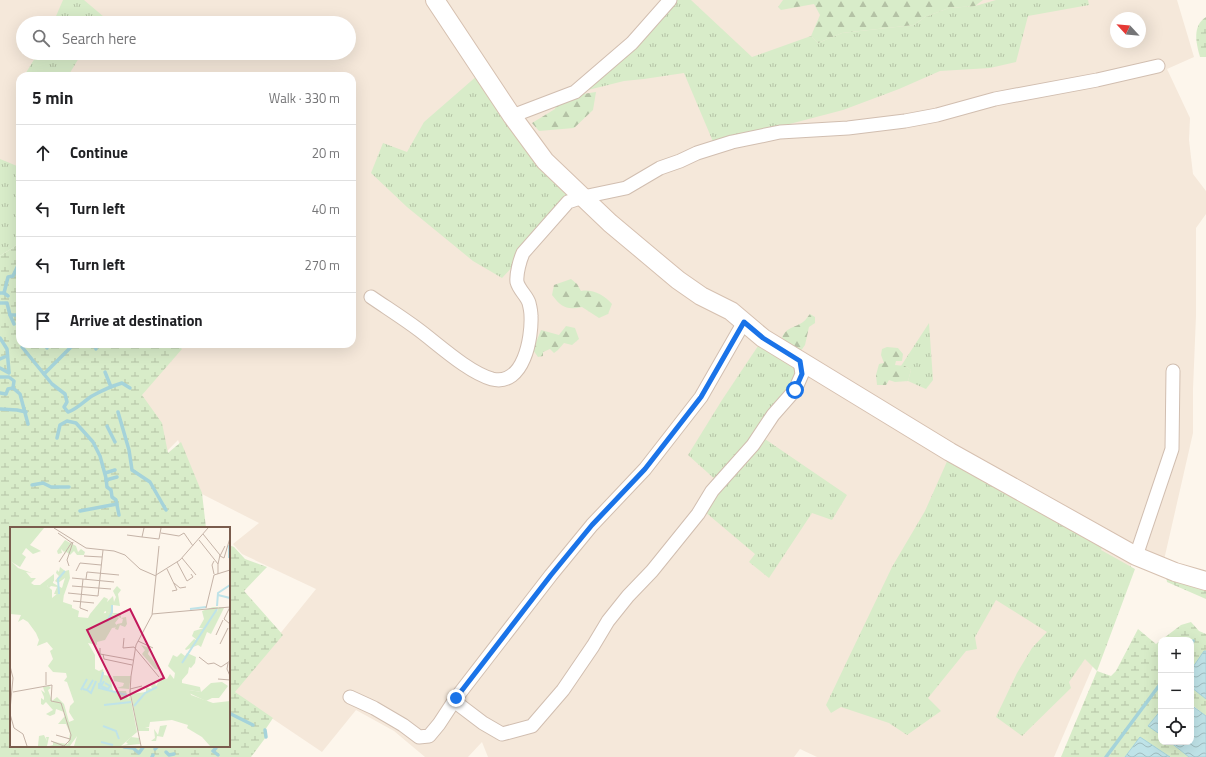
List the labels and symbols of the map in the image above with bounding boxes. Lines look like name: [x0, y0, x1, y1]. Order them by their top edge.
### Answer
north arrow: [1110, 12, 1146, 48]
route start: [786, 381, 804, 399]
inset map: [10, 527, 230, 747]
route end: [447, 689, 465, 707]

